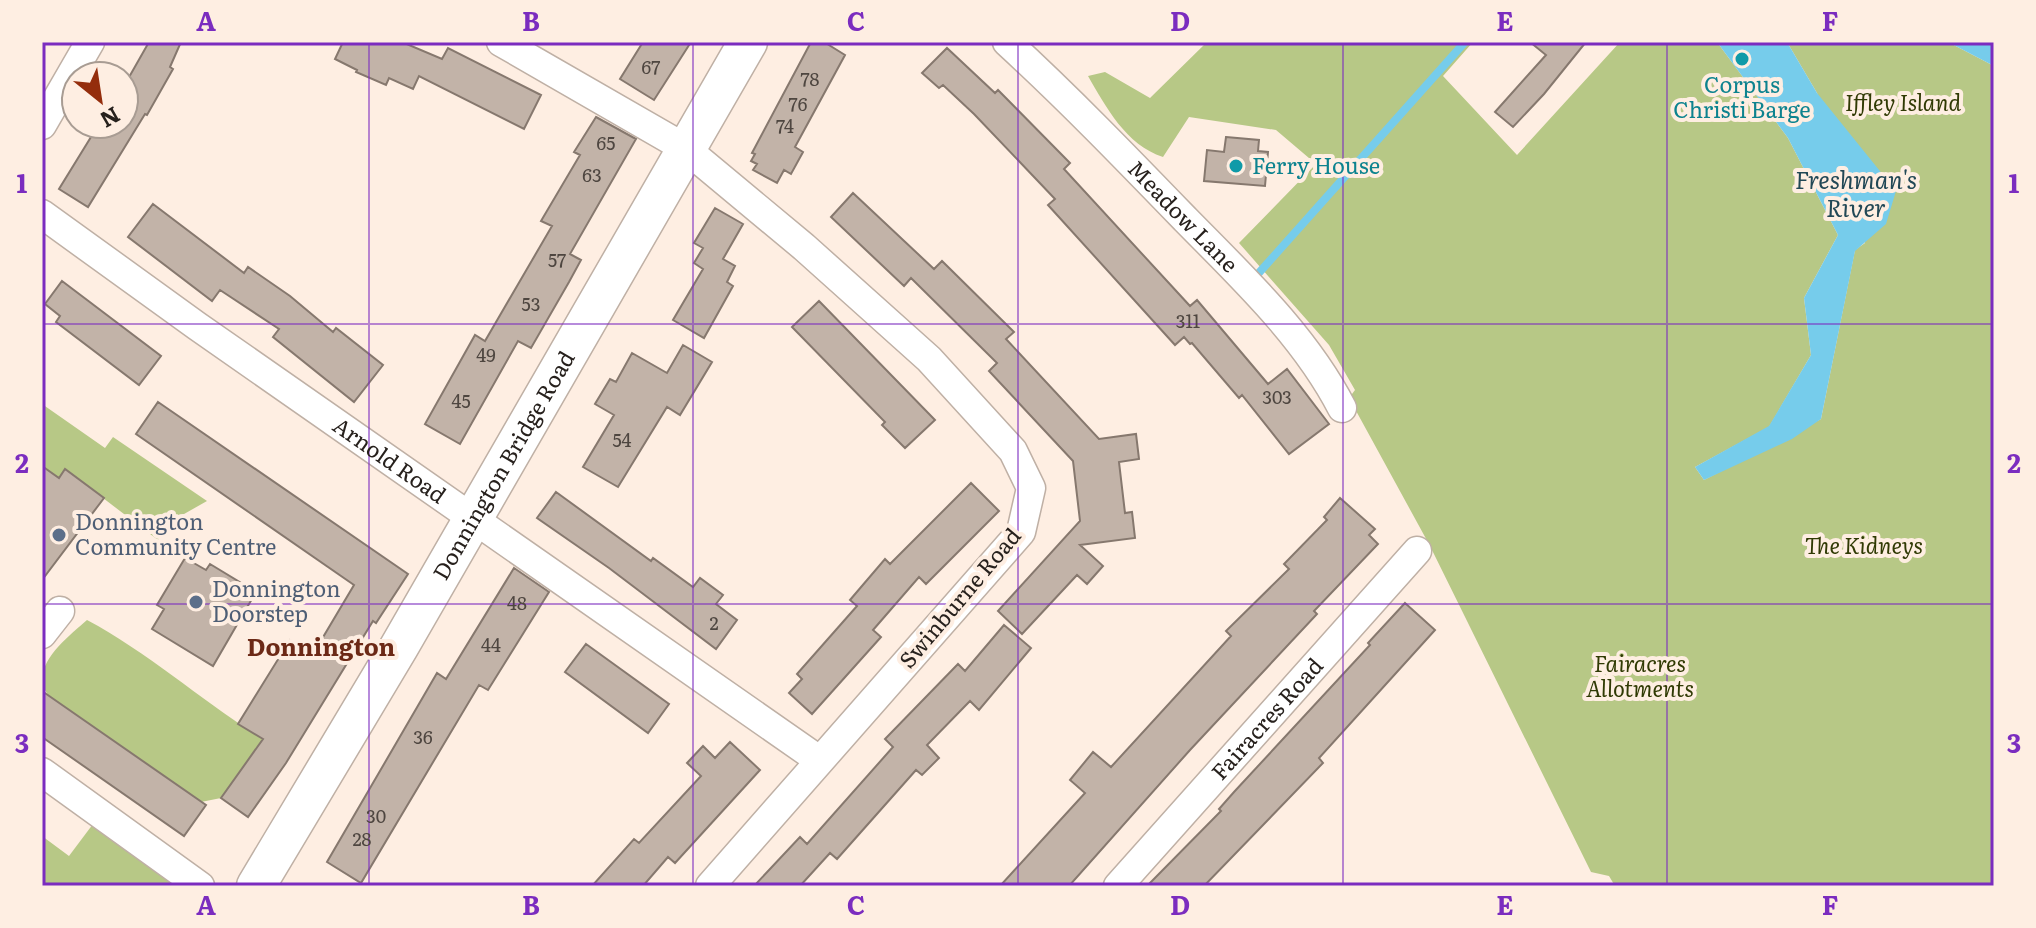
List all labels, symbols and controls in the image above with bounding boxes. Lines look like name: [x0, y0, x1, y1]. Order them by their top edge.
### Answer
text: A: [196, 0, 216, 39]
text: B: [522, 0, 540, 39]
text: C: [847, 0, 865, 39]
text: D: [1170, 0, 1190, 39]
text: E: [1496, 0, 1514, 39]
text: F: [1822, 0, 1838, 39]
marker: Corpus Christi Barge: [1733, 50, 1751, 68]
house number: 67: [642, 53, 660, 80]
north arrow: [60, 60, 140, 140]
house number: 78: [800, 65, 820, 92]
place label: Corpus Christi Barge: [1673, 67, 1811, 125]
park label: Iffley Island: [1845, 85, 1961, 118]
house number: 76: [789, 90, 808, 117]
text: N: [95, 100, 127, 138]
house number: 74: [776, 112, 794, 139]
house number: 65: [597, 129, 615, 156]
place label: Ferry House: [1252, 148, 1380, 181]
street label: Meadow Lane: [1121, 152, 1247, 279]
marker: Ferry House: [1227, 157, 1245, 175]
house number: 63: [582, 161, 602, 188]
water label: Freshman's River: [1795, 161, 1917, 224]
text: 1: [17, 162, 28, 201]
text: 1: [2009, 162, 2020, 201]
house number: 57: [548, 246, 566, 273]
house number: 53: [522, 290, 540, 317]
house number: 311: [1176, 307, 1200, 334]
house number: 49: [476, 341, 496, 368]
street label: Donnington Bridge Road: [423, 344, 582, 586]
house number: 303: [1262, 383, 1292, 410]
house number: 45: [451, 387, 471, 414]
street label: Arnold Road: [327, 408, 454, 510]
house number: 54: [612, 426, 632, 453]
text: 2: [15, 442, 29, 481]
text: 2: [2007, 442, 2021, 481]
place label: Donnington Community Centre: [75, 504, 277, 562]
street label: Swinburne Road: [890, 520, 1028, 674]
marker: Donnington Community Centre: [50, 526, 68, 544]
park label: The Kidneys: [1805, 528, 1923, 561]
place label: Donnington Doorstep: [212, 571, 341, 629]
house number: 48: [507, 589, 527, 616]
marker: Donnington Doorstep: [187, 593, 205, 611]
house number: 2: [709, 609, 719, 636]
district label: Donnington: [247, 628, 395, 663]
house number: 44: [481, 631, 501, 658]
park label: Fairacres Allotments: [1586, 646, 1694, 704]
street label: Fairacres Road: [1202, 649, 1330, 786]
text: 3: [15, 722, 29, 761]
text: 3: [2007, 722, 2021, 761]
house number: 36: [413, 723, 433, 750]
house number: 30: [366, 802, 386, 829]
house number: 28: [352, 825, 372, 852]
text: A: [196, 884, 216, 923]
text: B: [522, 884, 540, 923]
text: C: [847, 884, 865, 923]
text: D: [1170, 884, 1190, 923]
text: E: [1496, 884, 1514, 923]
text: F: [1822, 884, 1838, 923]

